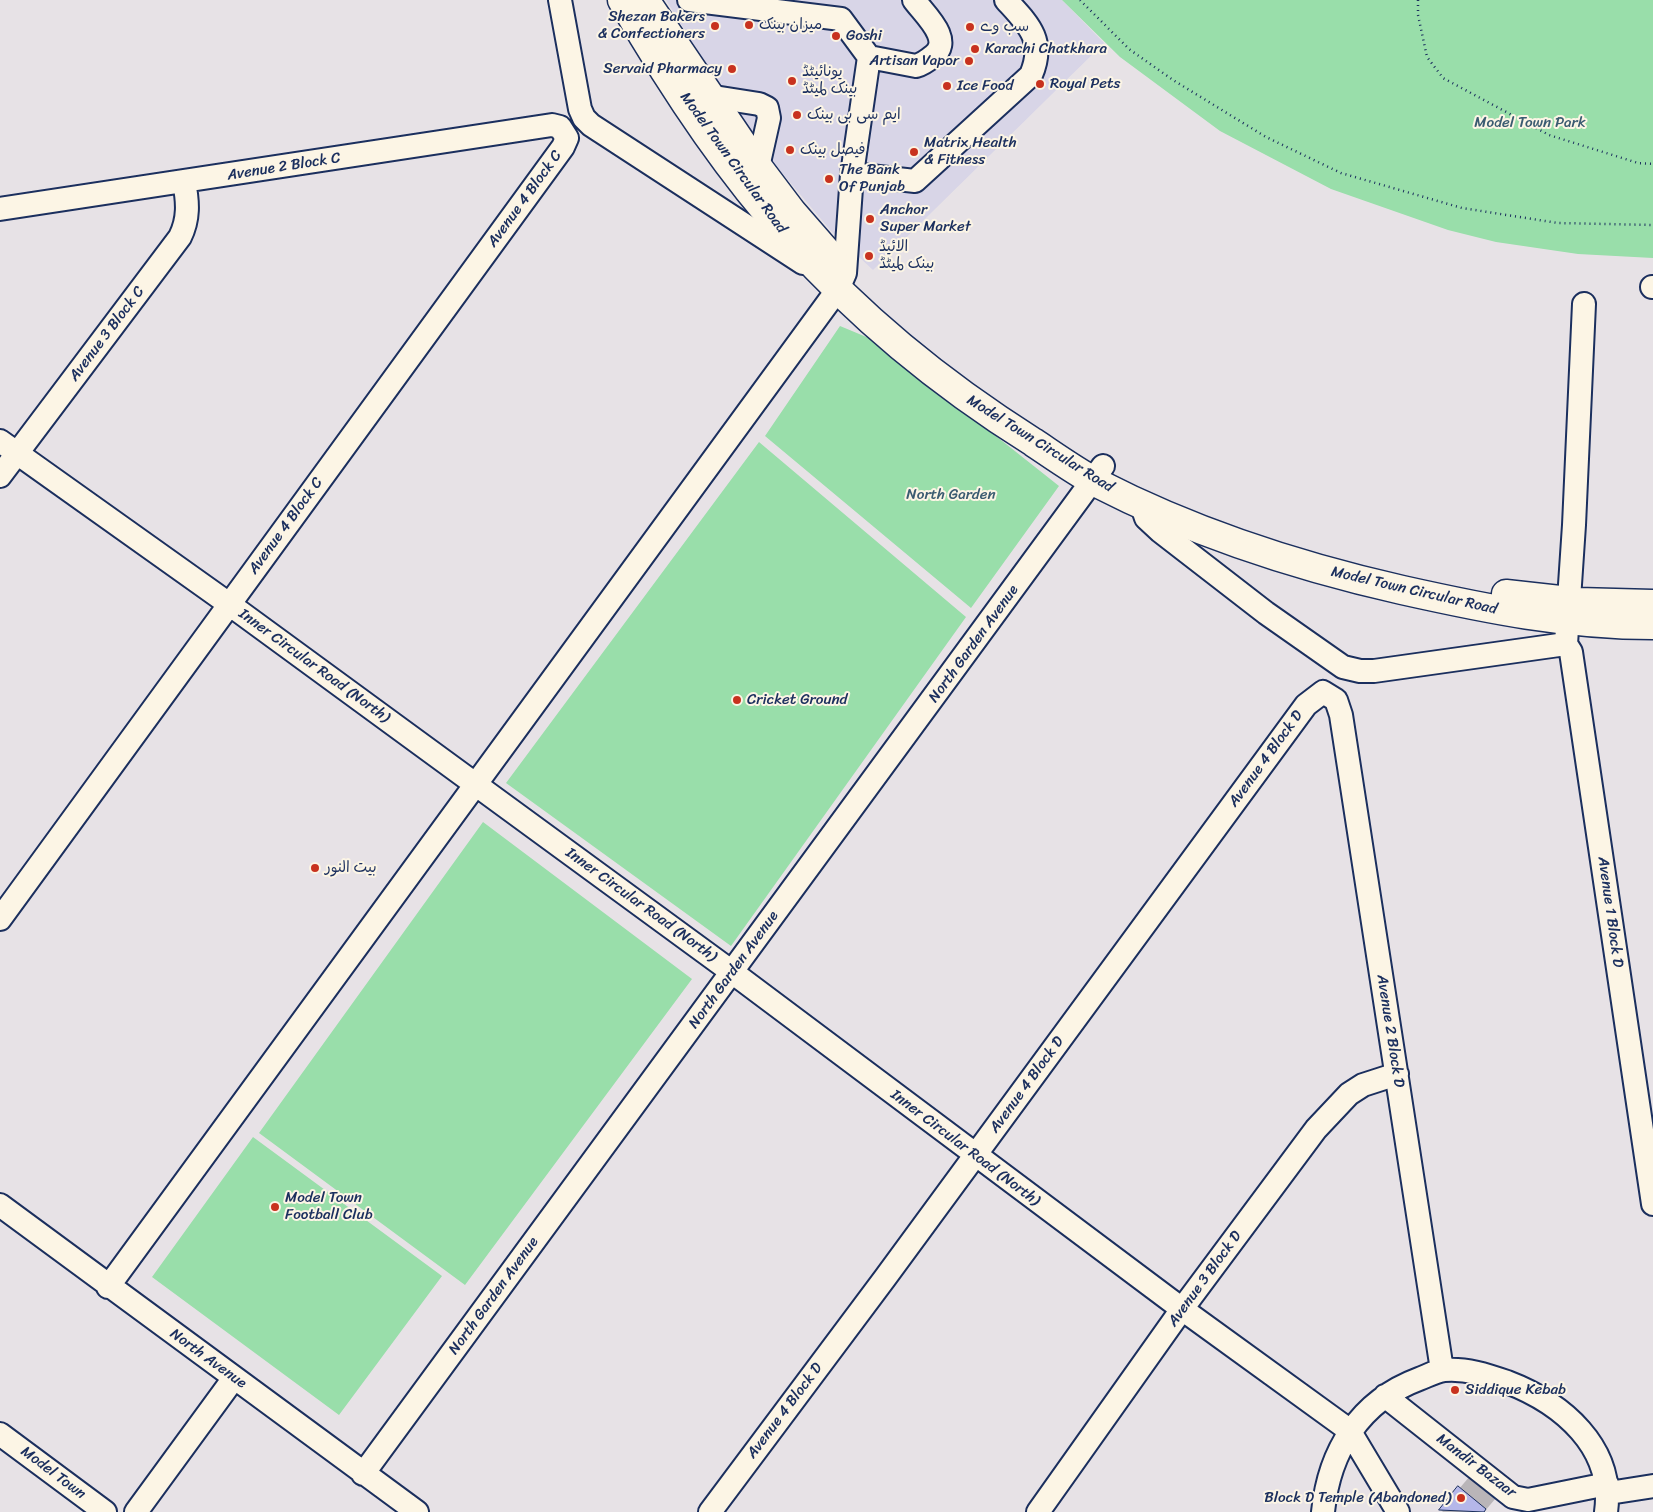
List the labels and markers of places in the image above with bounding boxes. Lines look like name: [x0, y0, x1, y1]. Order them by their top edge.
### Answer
place label: Shezan Bakers & Confectioners: [598, 8, 705, 43]
place label: میزان بینک: [759, 16, 822, 34]
place label: سب وے: [980, 18, 1029, 36]
marker: میزان بینک: [743, 19, 755, 31]
marker: Shezan Bakers & Confectioners: [709, 20, 721, 32]
marker: سب وے: [964, 21, 976, 33]
place label: Goshi: [846, 27, 882, 45]
marker: Goshi: [830, 30, 842, 42]
place label: Karachi Chatkhara: [985, 40, 1107, 58]
marker: Karachi Chatkhara: [969, 43, 981, 55]
place label: Artisan Vapor: [870, 52, 959, 70]
marker: Artisan Vapor: [963, 55, 975, 67]
place label: Servaid Pharmacy: [603, 60, 722, 78]
marker: Servaid Pharmacy: [726, 63, 738, 75]
place label: یونائیٹڈ بینک لمیٹڈ: [802, 63, 857, 98]
marker: یونائیٹڈ بینک لمیٹڈ: [786, 75, 798, 87]
place label: Royal Pets: [1050, 75, 1120, 93]
place label: Ice Food: [957, 77, 1013, 95]
marker: Royal Pets: [1034, 78, 1046, 90]
marker: Ice Food: [941, 80, 953, 92]
place label: ایم سی بی بینک: [807, 106, 901, 124]
marker: ایم سی بی بینک: [791, 109, 803, 121]
place label: Matrix Health & Fitness: [924, 134, 1017, 169]
place label: فیصل بینک: [800, 141, 865, 159]
marker: فیصل بینک: [784, 144, 796, 156]
marker: Matrix Health & Fitness: [908, 146, 920, 158]
place label: The Bank Of Punjab: [839, 161, 905, 196]
marker: The Bank Of Punjab: [823, 173, 835, 185]
place label: Anchor Super Market: [880, 201, 971, 236]
marker: Anchor Super Market: [864, 213, 876, 225]
place label: الائیڈ بینک لمیٹڈ: [879, 238, 934, 273]
marker: الائیڈ بینک لمیٹڈ: [863, 250, 875, 262]
place label: Cricket Ground: [747, 691, 847, 709]
marker: Cricket Ground: [731, 694, 743, 706]
place label: بیت النور: [325, 859, 377, 877]
marker: بیت النور: [309, 862, 321, 874]
place label: Model Town Football Club: [285, 1189, 373, 1224]
marker: Model Town Football Club: [269, 1201, 281, 1213]
place label: Siddique Kebab: [1465, 1381, 1566, 1399]
marker: Siddique Kebab: [1449, 1384, 1461, 1396]
place label: Block D Temple (Abandoned): [1264, 1489, 1451, 1507]
marker: Block D Temple (Abandoned): [1455, 1492, 1467, 1504]

